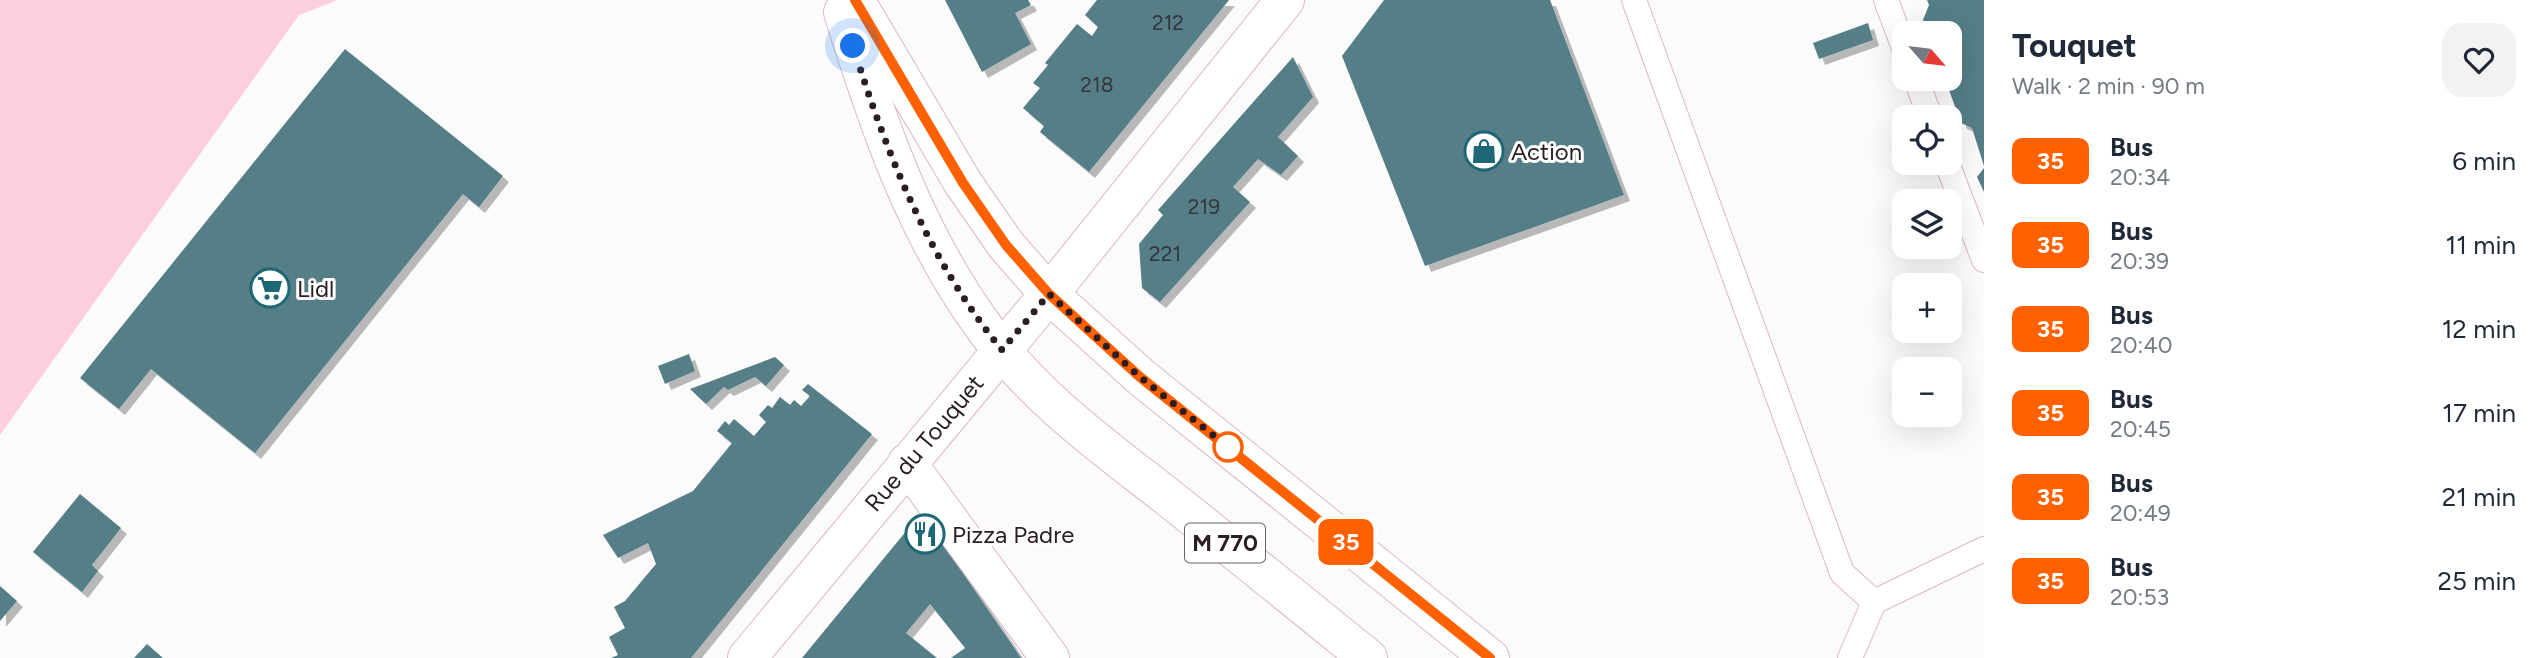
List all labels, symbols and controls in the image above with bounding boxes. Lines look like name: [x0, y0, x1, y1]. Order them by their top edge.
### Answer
house number: 212: [1152, 10, 1184, 35]
north arrow: [1892, 21, 1962, 91]
map controls: [1892, 21, 1962, 427]
button: heart: [2442, 23, 2516, 97]
text: Touquet: [2012, 26, 2137, 65]
your location: [835, 28, 870, 63]
house number: 218: [1080, 72, 1114, 97]
text: Walk · 2 min · 90 m: [2012, 72, 2205, 100]
button: locate: [1892, 105, 1962, 175]
shop icon: Action: [1463, 130, 1505, 172]
text: Bus: [2110, 131, 2153, 163]
place label: Action: [1511, 137, 1582, 166]
text: 6 min: [2452, 145, 2516, 177]
text: 35: [2037, 146, 2064, 175]
text: 20:34: [2110, 163, 2170, 191]
button: layers: [1892, 189, 1962, 259]
house number: 219: [1188, 194, 1220, 219]
text: Bus: [2110, 215, 2153, 247]
text: 11 min: [2445, 229, 2516, 261]
text: 35: [2037, 230, 2064, 259]
house number: 221: [1149, 241, 1181, 266]
text: 20:39: [2110, 247, 2169, 275]
supermarket icon: Lidl: [249, 267, 291, 309]
button: +: [1892, 273, 1962, 343]
place label: Lidl: [297, 274, 334, 303]
text: Bus: [2110, 299, 2153, 331]
text: 12 min: [2442, 313, 2516, 345]
text: 35: [2037, 314, 2064, 343]
text: 20:40: [2110, 331, 2172, 359]
button: −: [1892, 357, 1962, 427]
street label: Rue du Touquet: [858, 369, 990, 517]
text: Bus: [2110, 383, 2153, 415]
text: 17 min: [2442, 397, 2516, 429]
text: 35: [2037, 398, 2064, 427]
text: 20:45: [2110, 415, 2171, 443]
unlabelled marker: [1213, 432, 1243, 462]
text: Bus: [2110, 467, 2153, 499]
text: 21 min: [2442, 481, 2516, 513]
text: 35: [2037, 482, 2064, 511]
text: 20:49: [2110, 499, 2171, 527]
restaurant icon: Pizza Padre: [904, 513, 946, 555]
line badge: 35: [1314, 519, 1378, 565]
place label: Pizza Padre: [952, 520, 1074, 549]
road number: M 770: [1185, 524, 1265, 562]
text: 35: [1332, 527, 1360, 556]
text: Bus: [2110, 551, 2153, 583]
text: 25 min: [2437, 565, 2516, 597]
text: 35: [2037, 566, 2064, 595]
text: 20:53: [2110, 583, 2169, 611]

